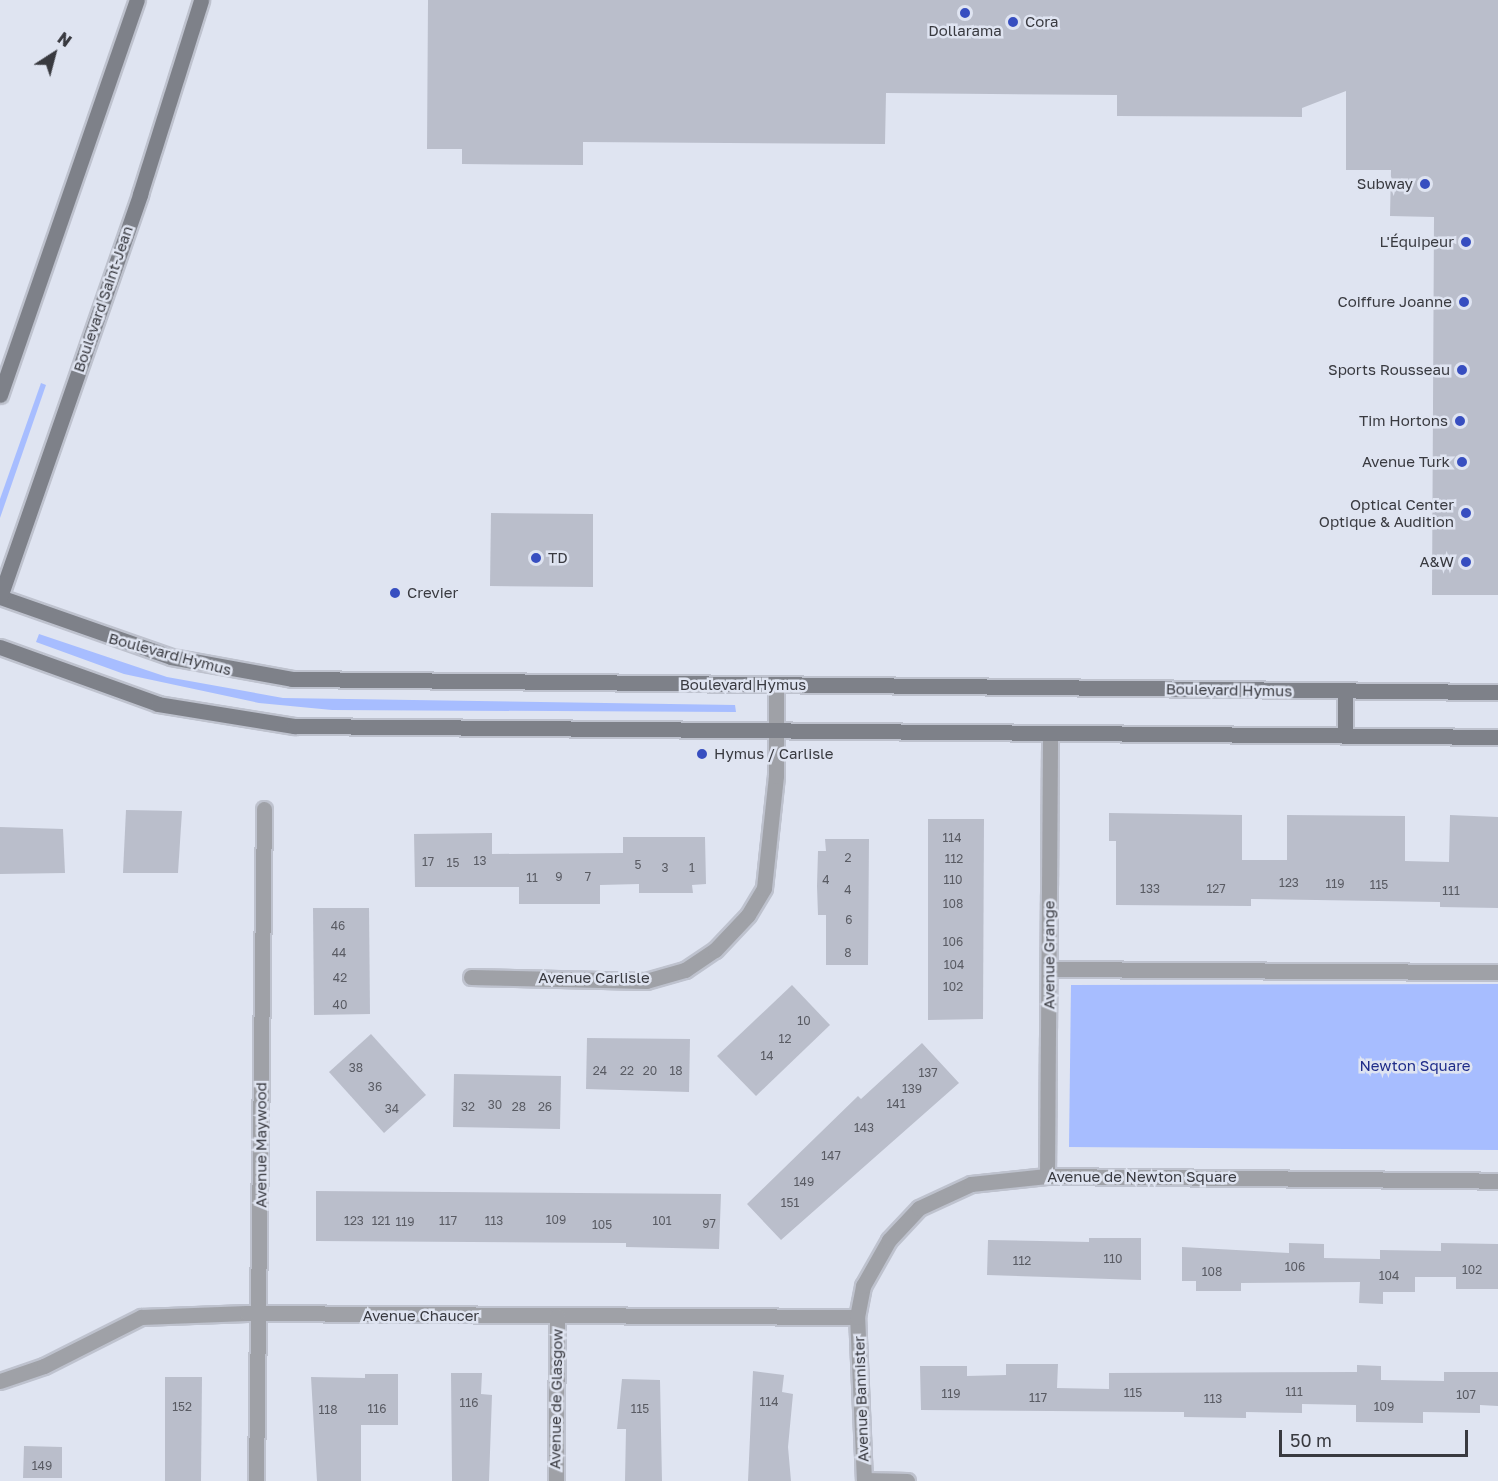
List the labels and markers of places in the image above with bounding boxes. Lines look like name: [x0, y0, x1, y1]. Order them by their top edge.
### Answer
marker: Dollarama: [958, 6, 972, 20]
place label: Cora: [1025, 13, 1058, 31]
marker: Cora: [1006, 15, 1020, 29]
place label: Dollarama: [928, 22, 1002, 40]
place label: Subway: [1357, 175, 1413, 193]
marker: Subway: [1418, 177, 1432, 191]
place label: L'Équipeur: [1379, 233, 1454, 251]
marker: L'Équipeur: [1459, 235, 1473, 249]
place label: Coiffure Joanne: [1338, 293, 1452, 311]
marker: Coiffure Joanne: [1457, 295, 1471, 309]
place label: Sports Rousseau: [1328, 361, 1450, 379]
marker: Sports Rousseau: [1455, 363, 1469, 377]
place label: Tim Hortons: [1359, 412, 1448, 430]
marker: Tim Hortons: [1453, 414, 1467, 428]
place label: Avenue Turk: [1362, 453, 1450, 471]
marker: Avenue Turk: [1455, 455, 1469, 469]
place label: Optical Center Optique & Audition: [1319, 495, 1454, 530]
marker: Optical Center Optique & Audition: [1459, 506, 1473, 520]
place label: TD: [548, 549, 568, 567]
marker: TD: [529, 551, 543, 565]
place label: A&W: [1420, 553, 1454, 571]
marker: A&W: [1459, 555, 1473, 569]
place label: Crevier: [407, 584, 458, 602]
marker: Crevier: [388, 586, 402, 600]
place label: Hymus / Carlisle: [714, 745, 833, 763]
marker: Hymus / Carlisle: [695, 747, 709, 761]

